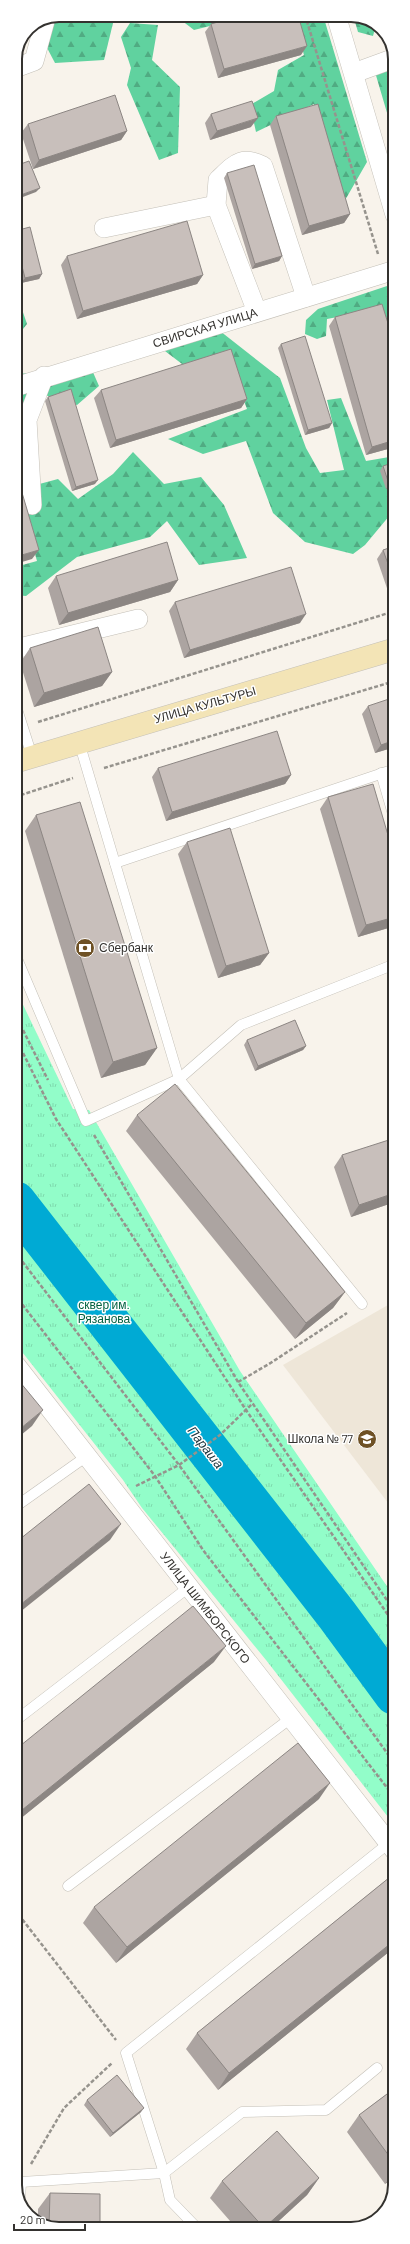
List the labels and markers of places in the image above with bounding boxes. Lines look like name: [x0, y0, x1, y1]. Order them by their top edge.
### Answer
bank icon: Сбербанк: [74, 937, 96, 959]
place label: Сбербанк: [99, 940, 154, 955]
school or university icon: Школа № 77: [356, 1428, 378, 1450]
place label: Школа № 77: [288, 1431, 353, 1445]

